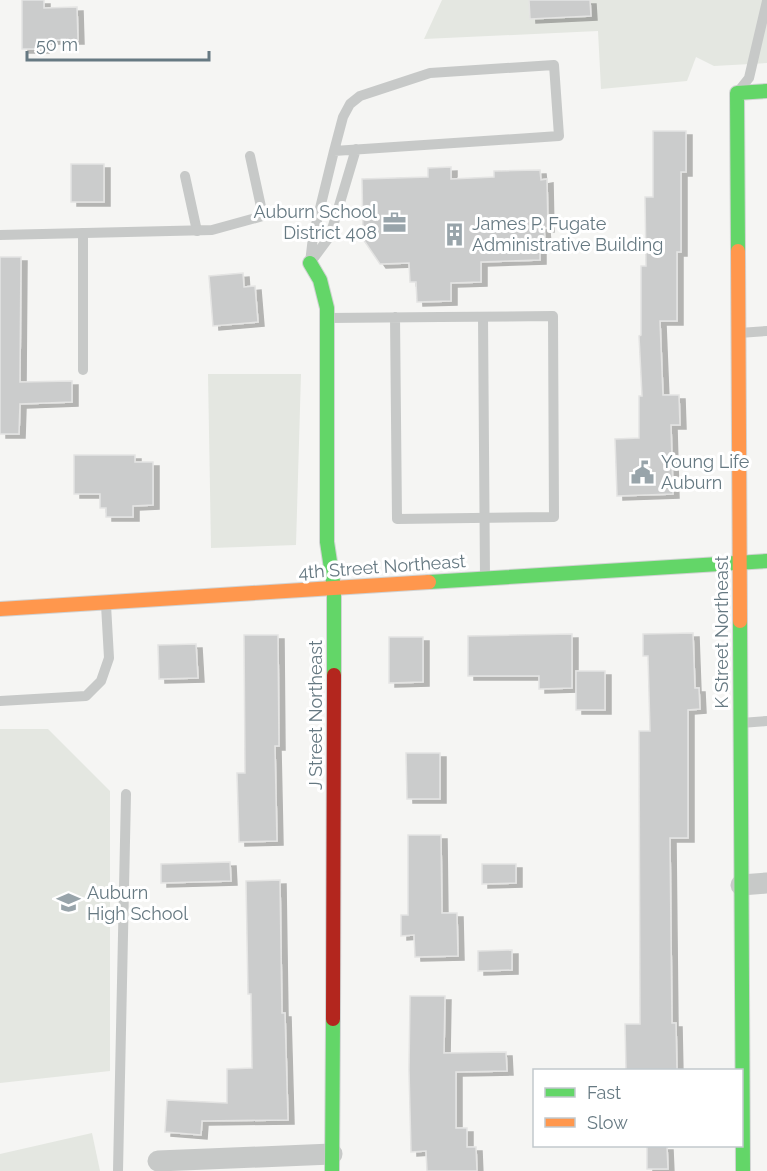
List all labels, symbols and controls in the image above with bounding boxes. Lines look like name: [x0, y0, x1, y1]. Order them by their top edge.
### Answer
scale bar: [27, 24, 208, 62]
text: 50 m: [36, 34, 78, 55]
place label: Auburn School District 408: [254, 201, 377, 243]
office icon: Auburn School District 408: [382, 209, 408, 235]
place label: James P. Fugate Administrative Building: [472, 213, 663, 255]
building icon: James P. Fugate Administrative Building: [441, 221, 467, 247]
place label: Young Life Auburn: [661, 451, 750, 493]
public building icon: Young Life Auburn: [630, 459, 656, 485]
street label: 4th Street Northeast: [298, 550, 466, 583]
street label: K Street Northeast: [711, 556, 732, 708]
street label: J Street Northeast: [305, 640, 326, 790]
place label: Auburn High School: [87, 882, 188, 924]
school or university icon: Auburn High School: [56, 890, 82, 916]
legend: [533, 1069, 743, 1147]
text: Fast: [587, 1082, 621, 1103]
text: Slow: [587, 1112, 628, 1133]

